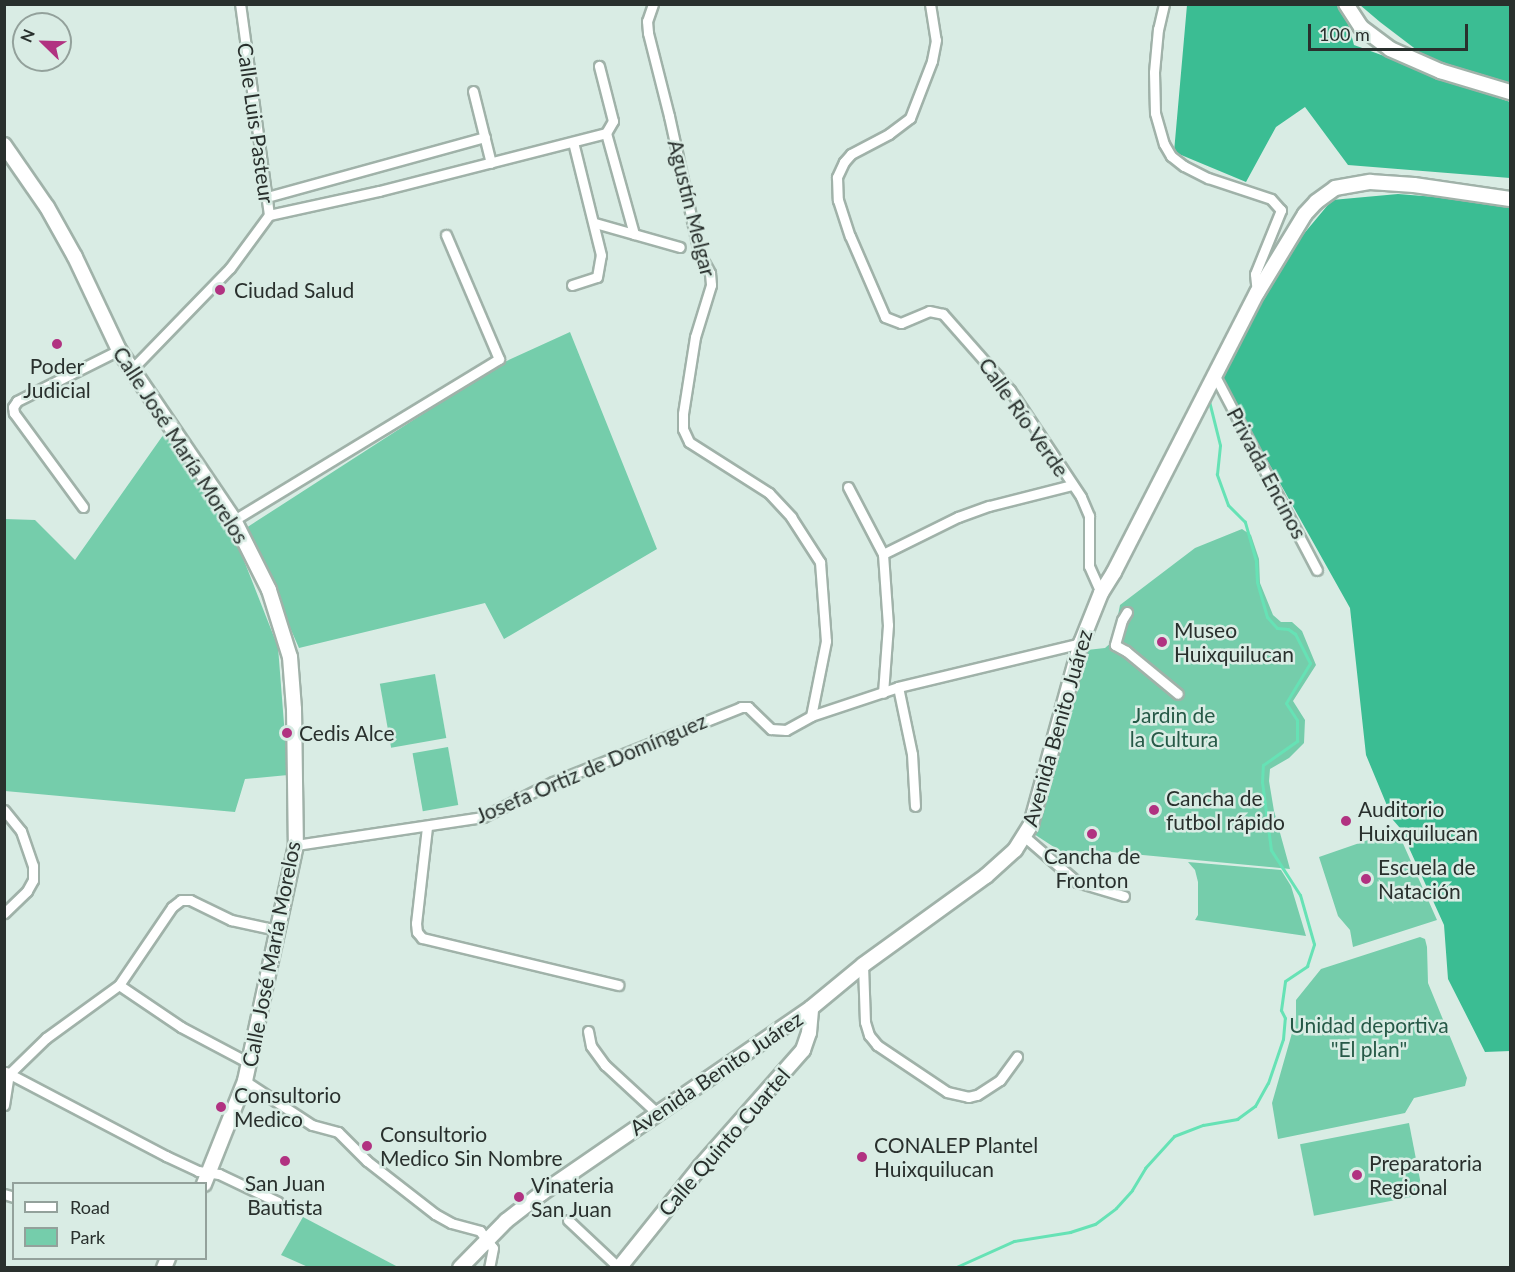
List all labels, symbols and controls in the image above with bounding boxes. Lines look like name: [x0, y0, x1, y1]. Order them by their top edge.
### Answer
north arrow: [12, 12, 72, 72]
scale bar: [1311, 12, 1472, 50]
text: 100 m: [1319, 23, 1370, 45]
text: N: [16, 26, 38, 45]
street label: Calle Luis Pasteur: [232, 41, 280, 205]
street label: Agustín Melgar: [663, 137, 721, 279]
place label: Ciudad Salud: [234, 277, 354, 303]
marker: Ciudad Salud: [211, 281, 229, 299]
marker: Poder Judicial: [50, 337, 64, 351]
street label: Calle José María Morelos: [108, 342, 254, 548]
street label: Calle Río Verde: [974, 352, 1074, 482]
place label: Poder Judicial: [23, 353, 91, 403]
street label: Privada Encinos: [1222, 403, 1312, 543]
place label: Museo Huixquilucan: [1174, 617, 1294, 667]
street label: Avenida Benito Juárez: [1017, 627, 1097, 829]
marker: Museo Huixquilucan: [1155, 635, 1169, 649]
park label: Jardin de la Cultura: [1130, 702, 1218, 752]
street label: Josefa Ortiz de Domínguez: [472, 708, 710, 828]
place label: Cedis Alce: [299, 720, 395, 746]
marker: Cedis Alce: [280, 726, 294, 740]
place label: Cancha de futbol rápido: [1166, 785, 1285, 835]
place label: Auditorio Huixquilucan: [1358, 796, 1478, 846]
marker: Cancha de futbol rápido: [1147, 803, 1161, 817]
marker: Auditorio Huixquilucan: [1339, 814, 1353, 828]
marker: Cancha de Fronton: [1085, 827, 1099, 841]
street label: Calle José María Morelos: [237, 839, 305, 1069]
place label: Cancha de Fronton: [1044, 843, 1140, 893]
place label: Escuela de Natación: [1378, 854, 1475, 904]
marker: Escuela de Natación: [1359, 872, 1373, 886]
street label: Avenida Benito Juárez: [624, 1006, 808, 1140]
park label: Unidad deportiva "El plan": [1289, 1012, 1449, 1062]
street label: Calle Quinto Cuartel: [653, 1063, 795, 1221]
place label: Consultorio Medico: [234, 1082, 341, 1132]
marker: Consultorio Medico: [212, 1098, 230, 1116]
place label: Consultorio Medico Sin Nombre: [380, 1121, 563, 1171]
place label: CONALEP Plantel Huixquilucan: [874, 1132, 1039, 1182]
marker: Consultorio Medico Sin Nombre: [358, 1137, 376, 1155]
marker: CONALEP Plantel Huixquilucan: [855, 1150, 869, 1164]
place label: Preparatoria Regional: [1369, 1150, 1482, 1200]
marker: San Juan Bautista: [278, 1154, 292, 1168]
marker: Preparatoria Regional: [1350, 1168, 1364, 1182]
place label: San Juan Bautista: [244, 1170, 326, 1220]
place label: Vinateria San Juan: [531, 1172, 614, 1222]
legend: [12, 1182, 207, 1260]
marker: Vinateria San Juan: [512, 1190, 526, 1204]
text: Road: [70, 1196, 110, 1218]
text: Park: [70, 1226, 105, 1248]

